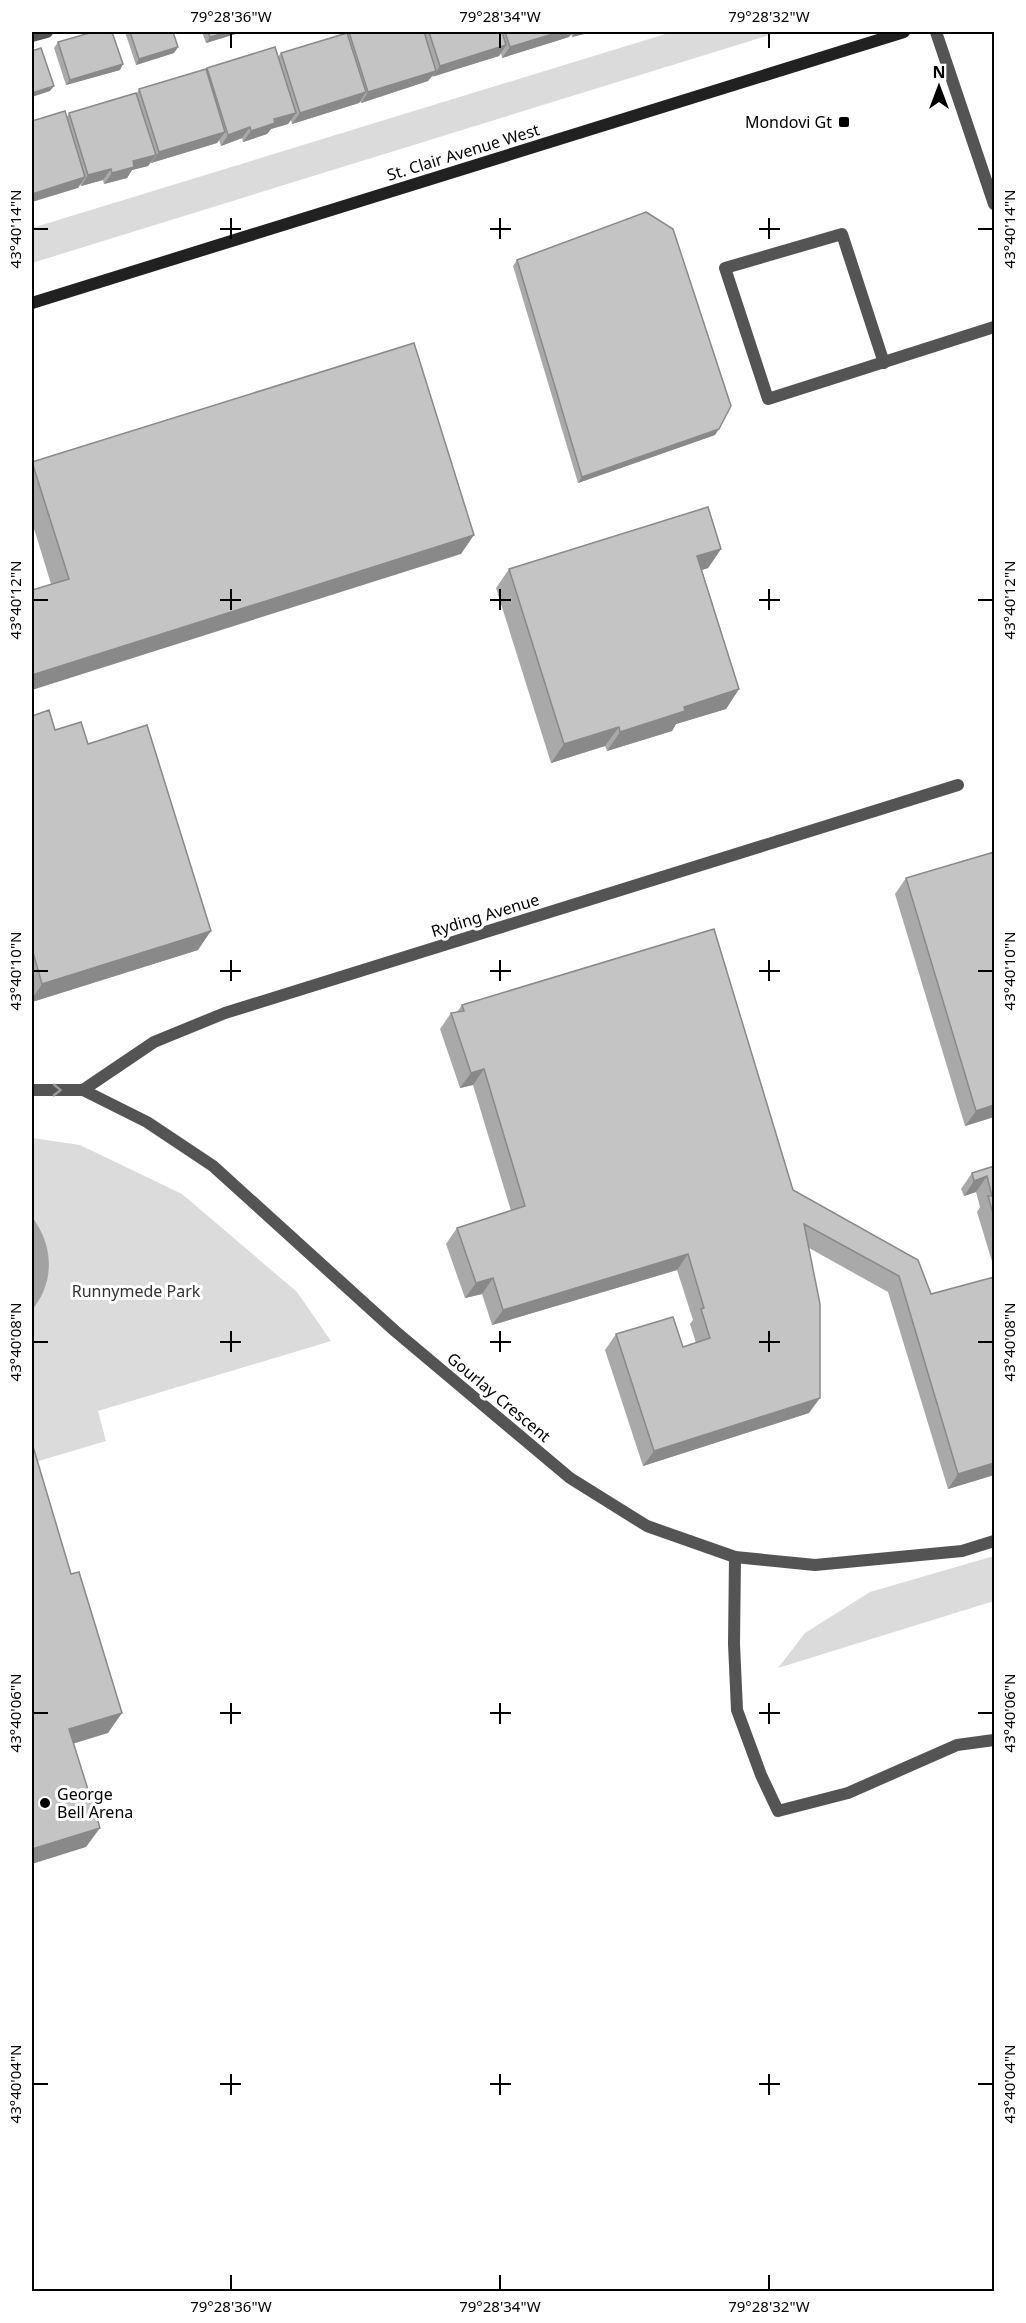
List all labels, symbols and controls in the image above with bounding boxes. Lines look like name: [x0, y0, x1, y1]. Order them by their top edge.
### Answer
text: 79°28'36"W: [190, 6, 272, 26]
text: 79°28'34"W: [459, 6, 541, 26]
text: 79°28'32"W: [728, 6, 810, 26]
north arrow: [909, 57, 969, 117]
text: N: [932, 61, 946, 83]
place label: Mondovi Gt: [745, 111, 832, 133]
marker: Mondovi Gt: [837, 115, 851, 129]
street label: St. Clair Avenue West: [384, 118, 542, 186]
text: 43°40'14"N: [5, 190, 25, 268]
text: 43°40'14"N: [999, 190, 1019, 268]
text: 43°40'12"N: [5, 561, 25, 639]
text: 43°40'12"N: [999, 561, 1019, 639]
street label: Ryding Avenue: [428, 888, 542, 942]
text: 43°40'10"N: [5, 932, 25, 1010]
text: 43°40'10"N: [999, 932, 1019, 1010]
one-way arrow: [53, 1084, 62, 1096]
park label: Runnymede Park: [72, 1280, 201, 1302]
text: 43°40'08"N: [5, 1303, 25, 1381]
text: 43°40'08"N: [999, 1303, 1019, 1381]
street label: Gourlay Crescent: [443, 1347, 556, 1447]
text: 43°40'06"N: [5, 1674, 25, 1752]
text: 43°40'06"N: [999, 1674, 1019, 1752]
place label: George Bell Arena: [57, 1783, 133, 1823]
marker: George Bell Arena: [38, 1796, 52, 1810]
text: 43°40'04"N: [5, 2045, 25, 2123]
text: 43°40'04"N: [999, 2045, 1019, 2123]
text: 79°28'36"W: [190, 2296, 272, 2316]
text: 79°28'34"W: [459, 2296, 541, 2316]
text: 79°28'32"W: [728, 2296, 810, 2316]

